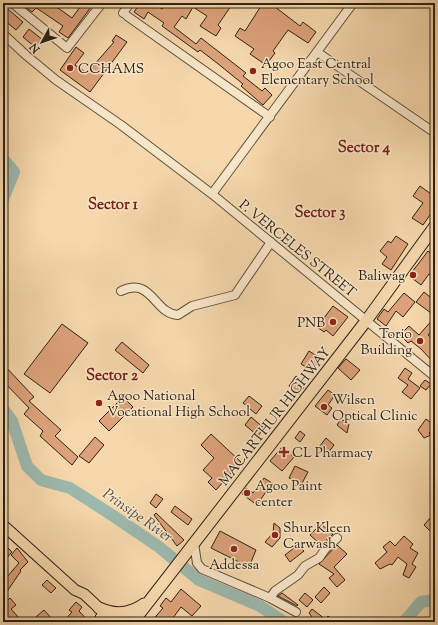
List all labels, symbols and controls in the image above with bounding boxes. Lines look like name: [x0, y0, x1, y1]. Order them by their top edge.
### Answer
north arrow: [22, 22, 62, 62]
text: N: [26, 39, 45, 57]
place label: Agoo East Central Elementary School: [261, 55, 374, 91]
place label: CCHAMS: [78, 60, 144, 80]
marker: CCHAMS: [65, 63, 75, 73]
marker: Agoo East Central Elementary School: [248, 66, 258, 76]
district label: Sector 4: [338, 138, 391, 159]
district label: Sector 1: [88, 195, 139, 216]
street label: P. VERCELES STREET: [234, 196, 360, 303]
district label: Sector 3: [295, 203, 345, 224]
place label: Baliwag: [358, 267, 405, 287]
marker: Baliwag: [408, 270, 418, 280]
place label: PNB: [297, 314, 325, 334]
marker: PNB: [328, 317, 338, 327]
place label: Torio Building: [361, 325, 412, 361]
marker: Torio Building: [415, 336, 425, 346]
street label: MACARTHUR HIGHWAY: [215, 344, 336, 491]
district label: Sector 2: [86, 366, 139, 387]
place label: Agoo National Vocational High School: [107, 387, 250, 423]
place label: Wilsen Optical Clinic: [332, 391, 418, 427]
marker: Agoo National Vocational High School: [94, 398, 104, 408]
marker: Wilsen Optical Clinic: [319, 402, 329, 412]
place label: CL Pharmacy: [292, 444, 373, 464]
marker: CL Pharmacy: [279, 447, 289, 457]
place label: Agoo Paint center: [255, 477, 322, 513]
water label: Prinsipe River: [98, 484, 177, 549]
marker: Agoo Paint center: [242, 488, 252, 498]
place label: Shur Kleen Carwash: [283, 519, 351, 555]
marker: Shur Kleen Carwash: [270, 530, 280, 540]
marker: Addessa: [229, 544, 239, 554]
place label: Addessa: [209, 556, 260, 576]

